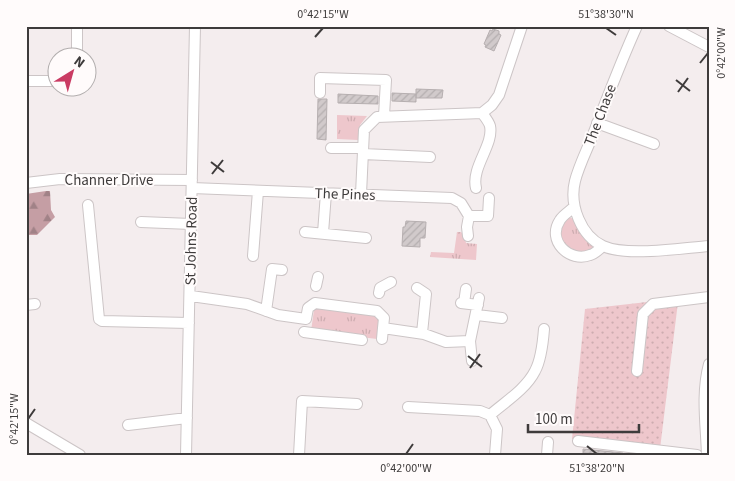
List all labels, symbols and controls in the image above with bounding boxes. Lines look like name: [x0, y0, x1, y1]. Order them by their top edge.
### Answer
text: 0°42'15"W: [297, 6, 349, 23]
text: 51°38'30"N: [578, 6, 634, 23]
text: 0°42'00"W: [713, 27, 730, 79]
north arrow: [48, 48, 98, 98]
text: N: [69, 52, 89, 73]
street label: The Chase: [579, 81, 622, 149]
street label: Channer Drive: [65, 170, 153, 191]
street label: The Pines: [314, 183, 376, 206]
street label: St Johns Road: [180, 196, 203, 286]
text: 0°42'15"W: [6, 393, 23, 445]
scale bar: [528, 401, 639, 433]
text: 100 m: [535, 409, 573, 430]
text: 0°42'00"W: [380, 460, 432, 477]
text: 51°38'20"N: [569, 460, 625, 477]

